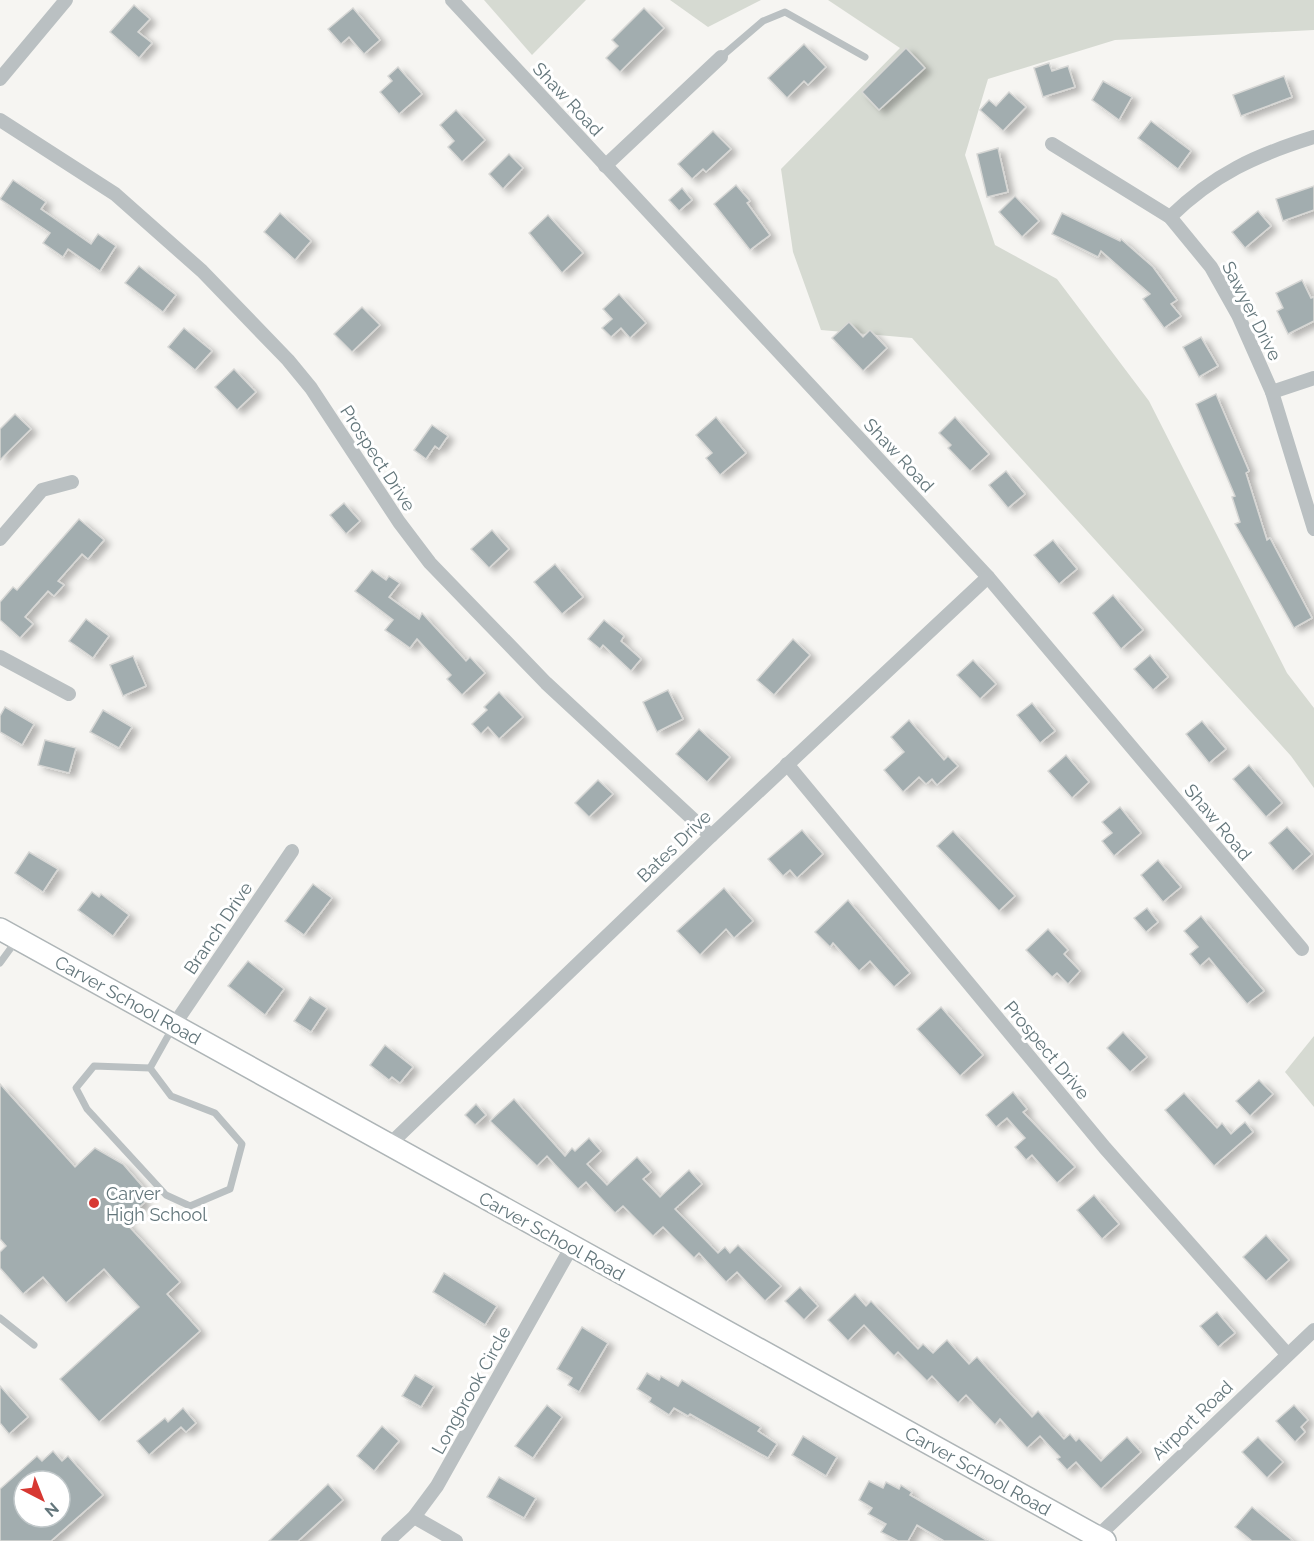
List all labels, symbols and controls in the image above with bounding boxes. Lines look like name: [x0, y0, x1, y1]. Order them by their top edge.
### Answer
street label: Shaw Road: [529, 58, 607, 140]
street label: Sawyer Drive: [1218, 258, 1286, 364]
street label: Prospect Drive: [336, 401, 420, 515]
street label: Shaw Road: [860, 414, 938, 496]
street label: Shaw Road: [1180, 780, 1256, 864]
street label: Bates Drive: [633, 805, 716, 886]
street label: Branch Drive: [180, 878, 257, 978]
street label: Carver School Road: [51, 951, 205, 1049]
street label: Prospect Drive: [1000, 997, 1094, 1104]
place label: Carver High School: [106, 1183, 207, 1225]
street label: Carver School Road: [475, 1187, 629, 1285]
marker: Carver High School: [87, 1196, 101, 1210]
street label: Longbrook Circle: [427, 1322, 515, 1458]
street label: Airport Road: [1147, 1376, 1237, 1464]
street label: Carver School Road: [901, 1422, 1055, 1520]
north arrow: [12, 1469, 72, 1529]
text: N: [41, 1499, 63, 1521]

